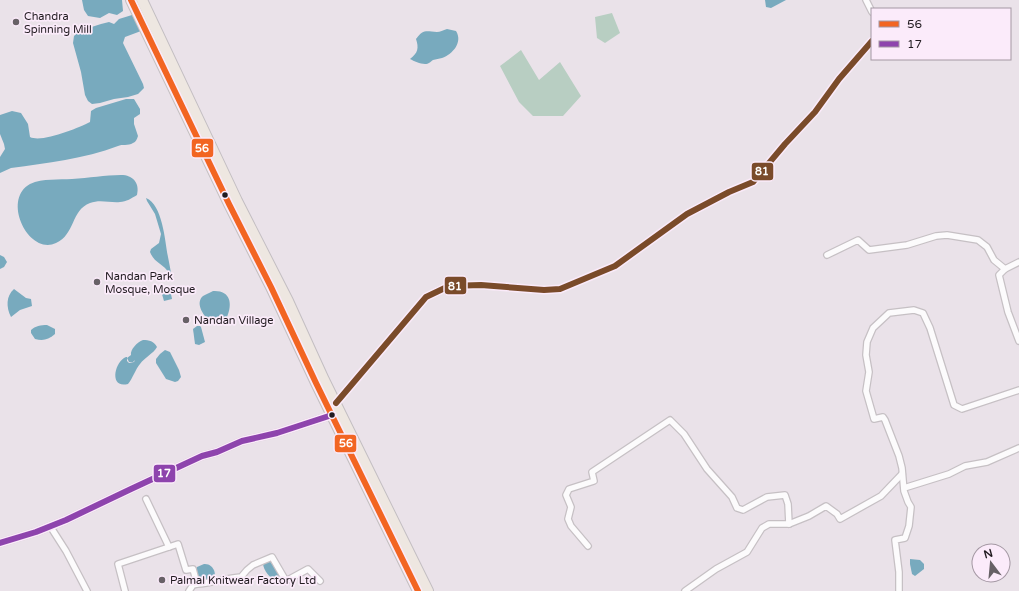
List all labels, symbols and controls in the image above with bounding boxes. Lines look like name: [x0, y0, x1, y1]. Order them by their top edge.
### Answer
legend: [871, 8, 1011, 60]
place label: Chandra Spinning Mill: [24, 10, 92, 36]
marker: Chandra Spinning Mill: [11, 17, 21, 27]
text: 56: [907, 17, 922, 31]
text: 17: [907, 37, 922, 51]
line badge: 56: [191, 138, 214, 158]
text: 56: [195, 142, 209, 155]
line badge: 81: [751, 162, 774, 181]
text: 81: [755, 165, 769, 178]
unlabelled marker: [220, 190, 230, 200]
place label: Nandan Park Mosque, Mosque: [105, 270, 195, 296]
line badge: 81: [444, 276, 467, 295]
marker: Nandan Park Mosque, Mosque: [92, 277, 102, 287]
text: 81: [448, 280, 462, 293]
place label: Nandan Village: [194, 314, 274, 327]
marker: Nandan Village: [181, 315, 191, 325]
unlabelled marker: [327, 410, 337, 420]
line badge: 56: [334, 434, 357, 453]
text: 56: [339, 437, 353, 450]
line badge: 17: [153, 464, 176, 483]
text: 17: [157, 467, 171, 480]
north arrow: [971, 543, 1011, 583]
text: N: [982, 546, 994, 561]
place label: Palmal Knitwear Factory Ltd: [170, 574, 316, 587]
marker: Palmal Knitwear Factory Ltd: [157, 575, 167, 585]

